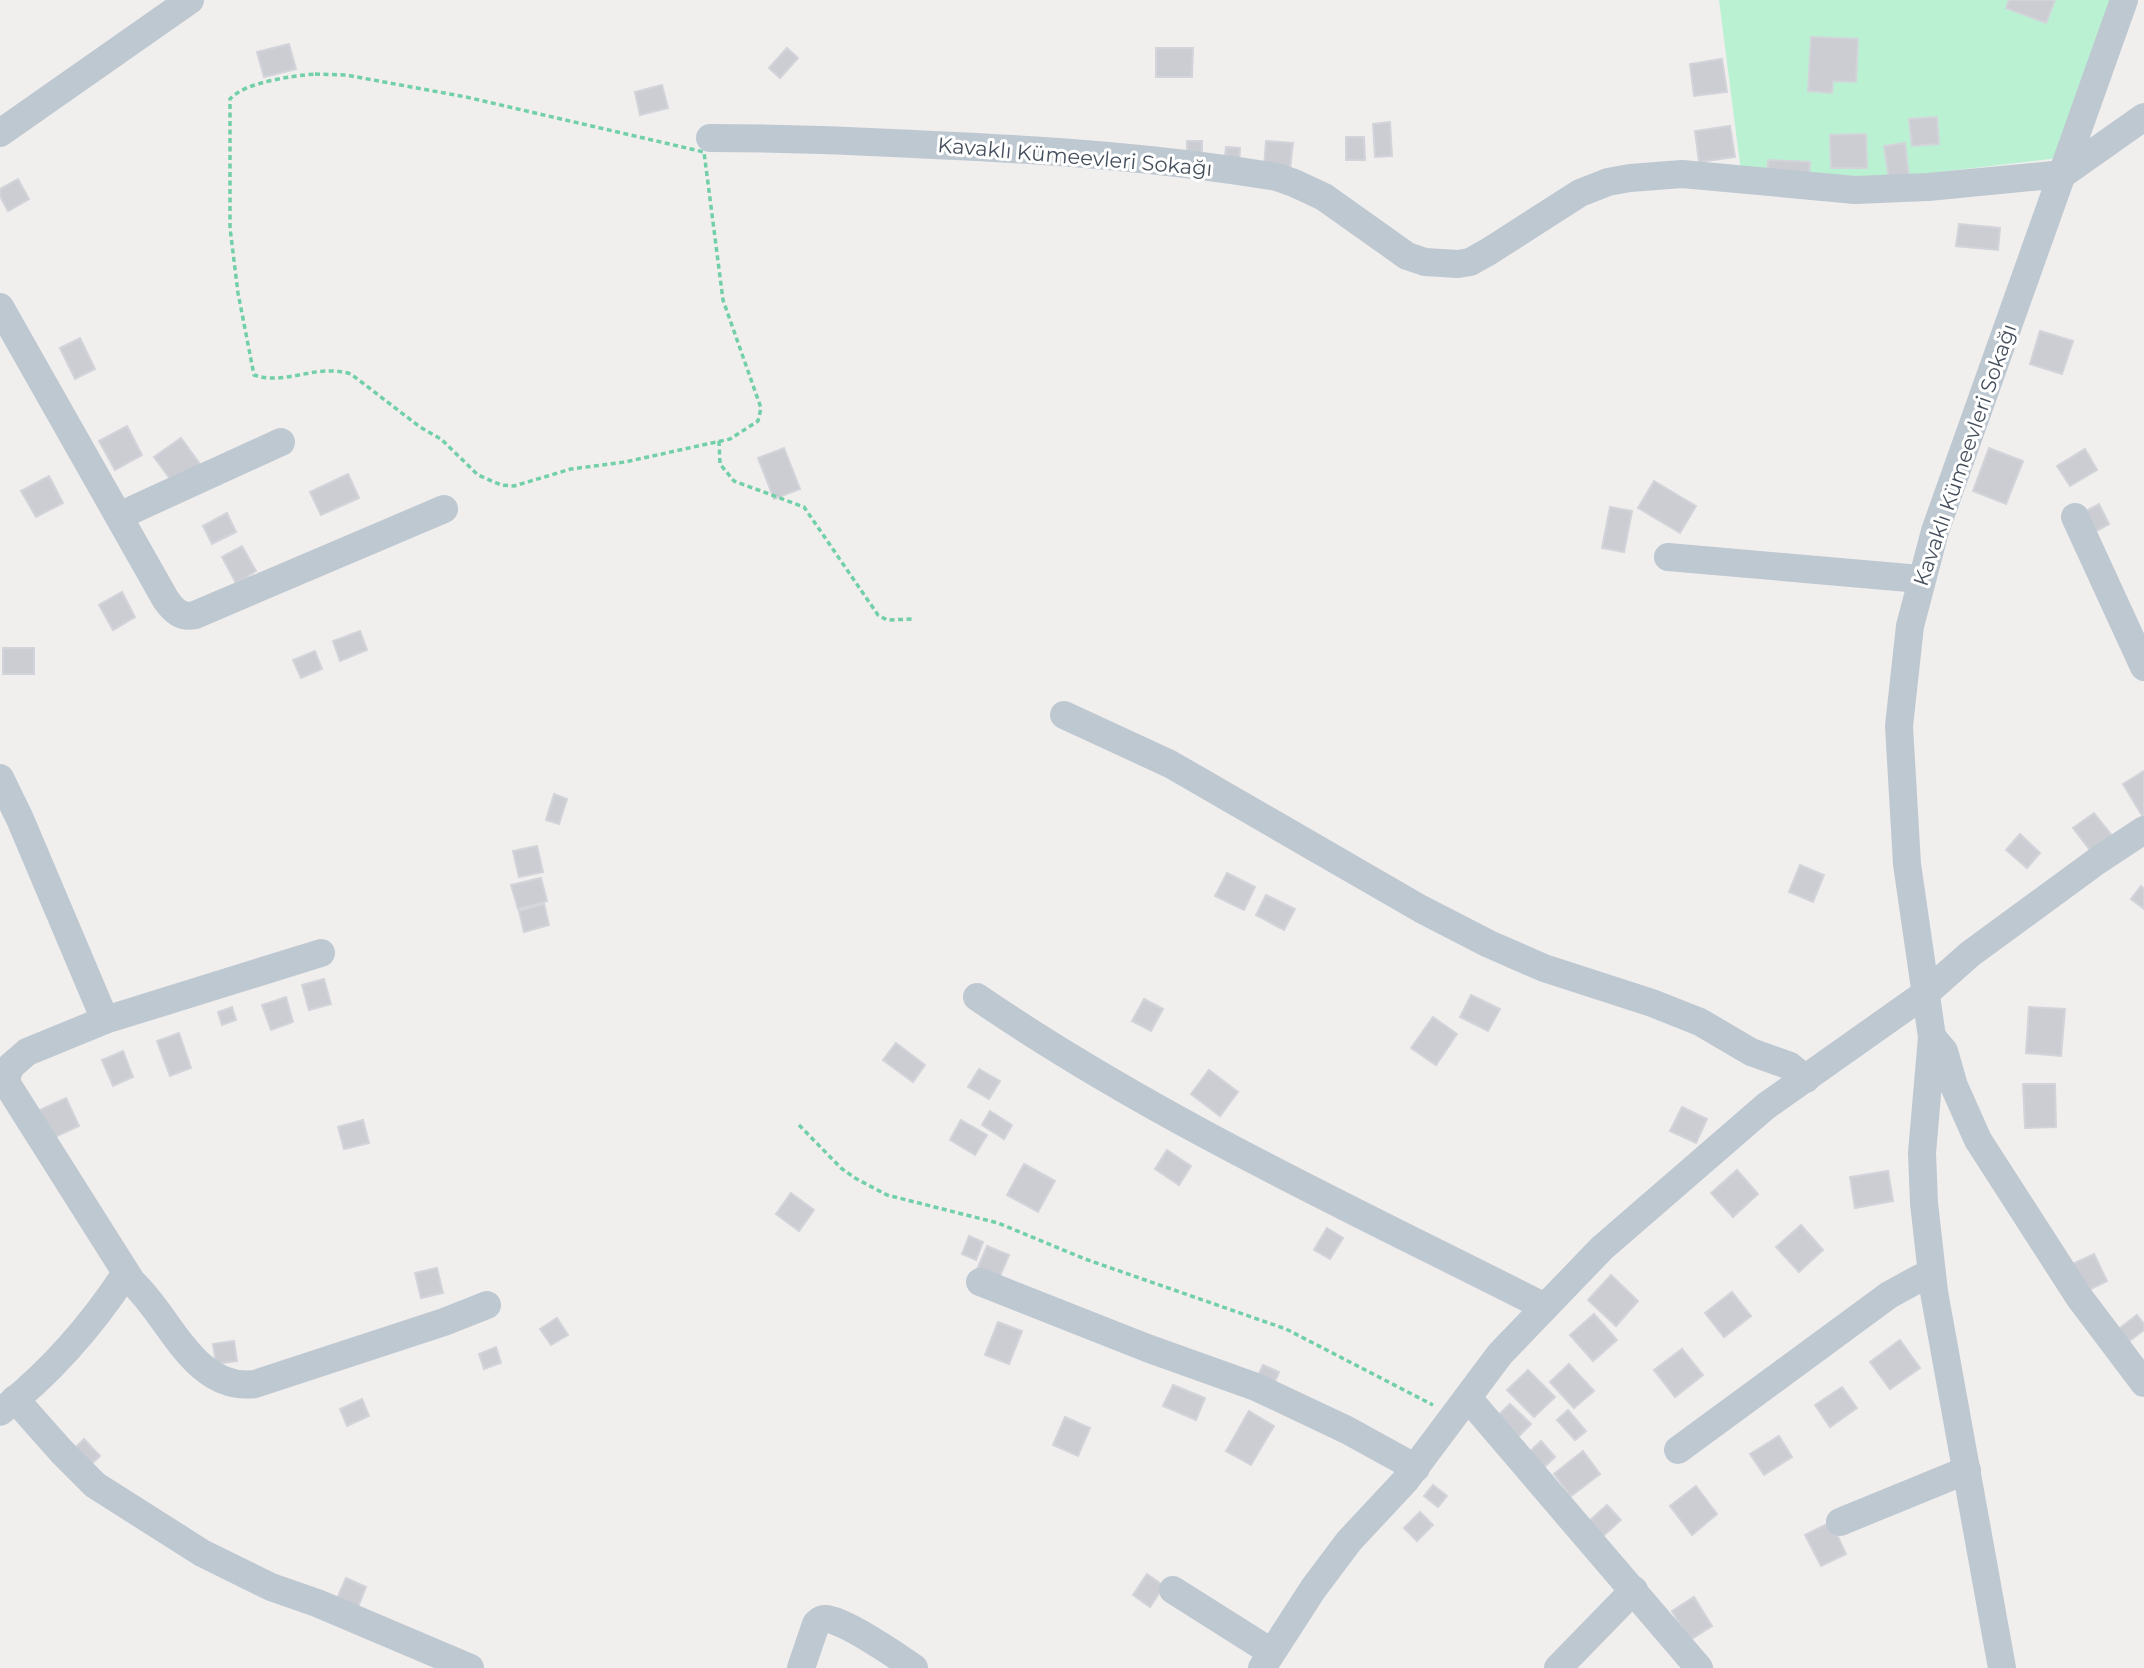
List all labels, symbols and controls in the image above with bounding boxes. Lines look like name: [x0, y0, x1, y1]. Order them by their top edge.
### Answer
street label: Kavaklı Kümeevleri Sokağı: [937, 132, 1213, 181]
street label: Kavaklı Kümeevleri Sokağı: [1908, 320, 2021, 589]

